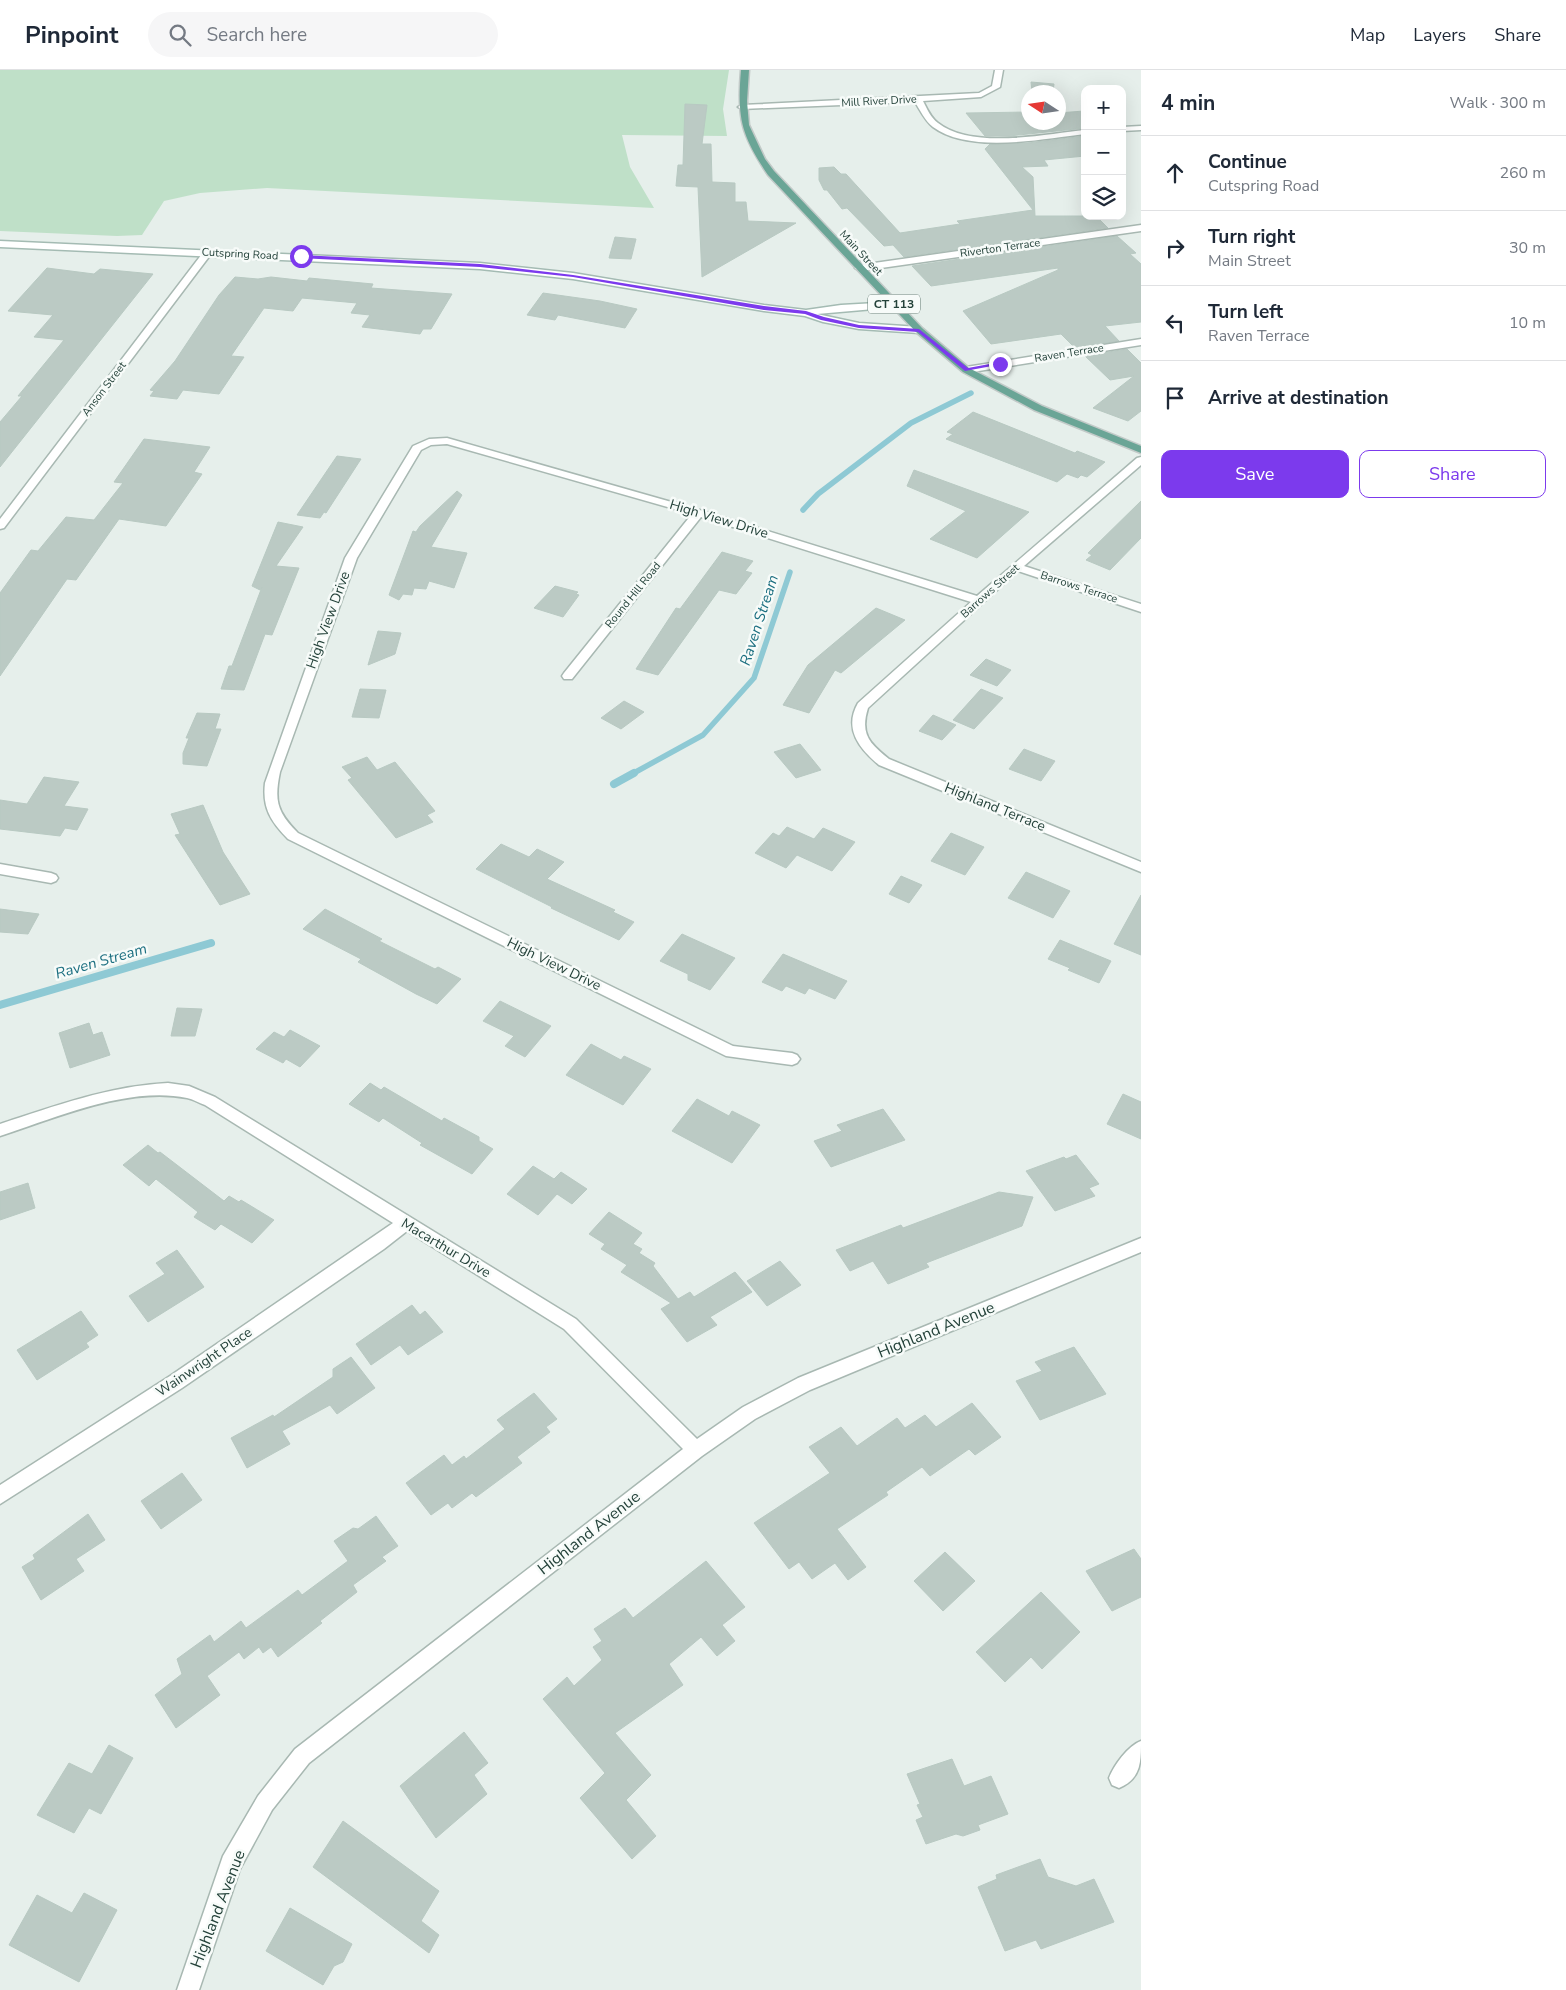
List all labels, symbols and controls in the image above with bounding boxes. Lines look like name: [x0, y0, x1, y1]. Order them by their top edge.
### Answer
search box: [148, 12, 498, 57]
text: Pinpoint: [25, 19, 118, 51]
icon: search: [166, 21, 194, 49]
text: Search here: [206, 22, 307, 48]
text: Map: [1350, 23, 1385, 47]
text: Layers: [1413, 23, 1466, 47]
text: Share: [1494, 23, 1541, 47]
north arrow: [1021, 85, 1066, 130]
map controls: [1081, 85, 1126, 220]
button: +: [1081, 85, 1126, 130]
text: 4 min: [1161, 89, 1215, 117]
street label: Mill River Drive: [841, 92, 917, 110]
text: Walk · 300 m: [1450, 92, 1546, 114]
button: −: [1081, 130, 1126, 175]
text: Continue: [1208, 149, 1287, 175]
icon: ahead: [1161, 159, 1189, 187]
text: 260 m: [1499, 162, 1546, 184]
button: layers: [1081, 175, 1126, 220]
text: Cutspring Road: [1208, 175, 1319, 197]
text: Turn right: [1208, 224, 1295, 250]
street label: Main Street: [836, 227, 886, 279]
icon: right: [1161, 234, 1189, 262]
street label: Riverton Terrace: [959, 235, 1041, 261]
text: 30 m: [1509, 237, 1546, 259]
street label: Cutspring Road: [201, 245, 279, 263]
route start: [290, 245, 313, 268]
text: Main Street: [1208, 250, 1291, 272]
road number: CT 113: [868, 294, 920, 313]
text: Turn left: [1208, 299, 1283, 325]
icon: left: [1161, 309, 1189, 337]
text: 10 m: [1509, 312, 1546, 334]
text: Raven Terrace: [1208, 325, 1309, 347]
street label: Raven Terrace: [1033, 340, 1105, 366]
route end: [989, 353, 1012, 376]
street label: Anson Street: [79, 359, 130, 419]
icon: arrive: [1161, 384, 1189, 412]
text: Arrive at destination: [1208, 385, 1389, 411]
button: Save: [1161, 450, 1349, 498]
button: Share: [1359, 450, 1546, 498]
street label: High View Drive: [667, 495, 771, 543]
street label: Round Hill Road: [602, 559, 664, 631]
street label: Barrows Street: [957, 560, 1023, 621]
street label: Barrows Terrace: [1038, 567, 1120, 607]
street label: High View Drive: [302, 569, 354, 671]
water label: Raven Stream: [735, 572, 783, 668]
street label: Highland Terrace: [942, 778, 1048, 836]
street label: High View Drive: [504, 933, 604, 995]
water label: Raven Stream: [53, 938, 149, 984]
street label: Macarthur Drive: [398, 1214, 494, 1282]
street label: Highland Avenue: [874, 1296, 998, 1364]
street label: Wainwright Place: [152, 1323, 256, 1401]
street label: Highland Avenue: [533, 1486, 645, 1580]
street label: Highland Avenue: [185, 1847, 251, 1971]

